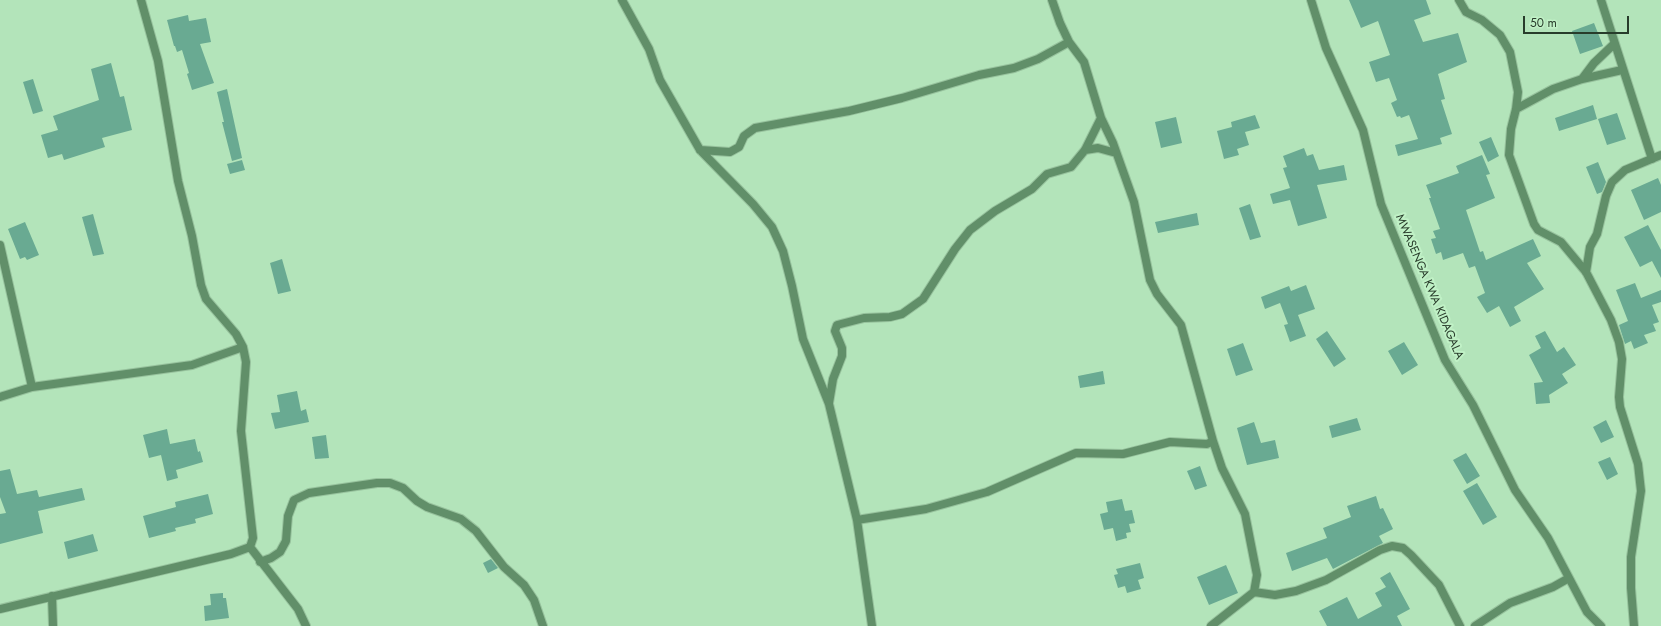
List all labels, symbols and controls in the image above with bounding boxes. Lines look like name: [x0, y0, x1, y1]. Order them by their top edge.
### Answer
scale bar: [1525, 8, 1631, 34]
text: 50 m: [1530, 14, 1557, 32]
street label: MWASENGA KWA KIDAGALA: [1392, 212, 1466, 362]

